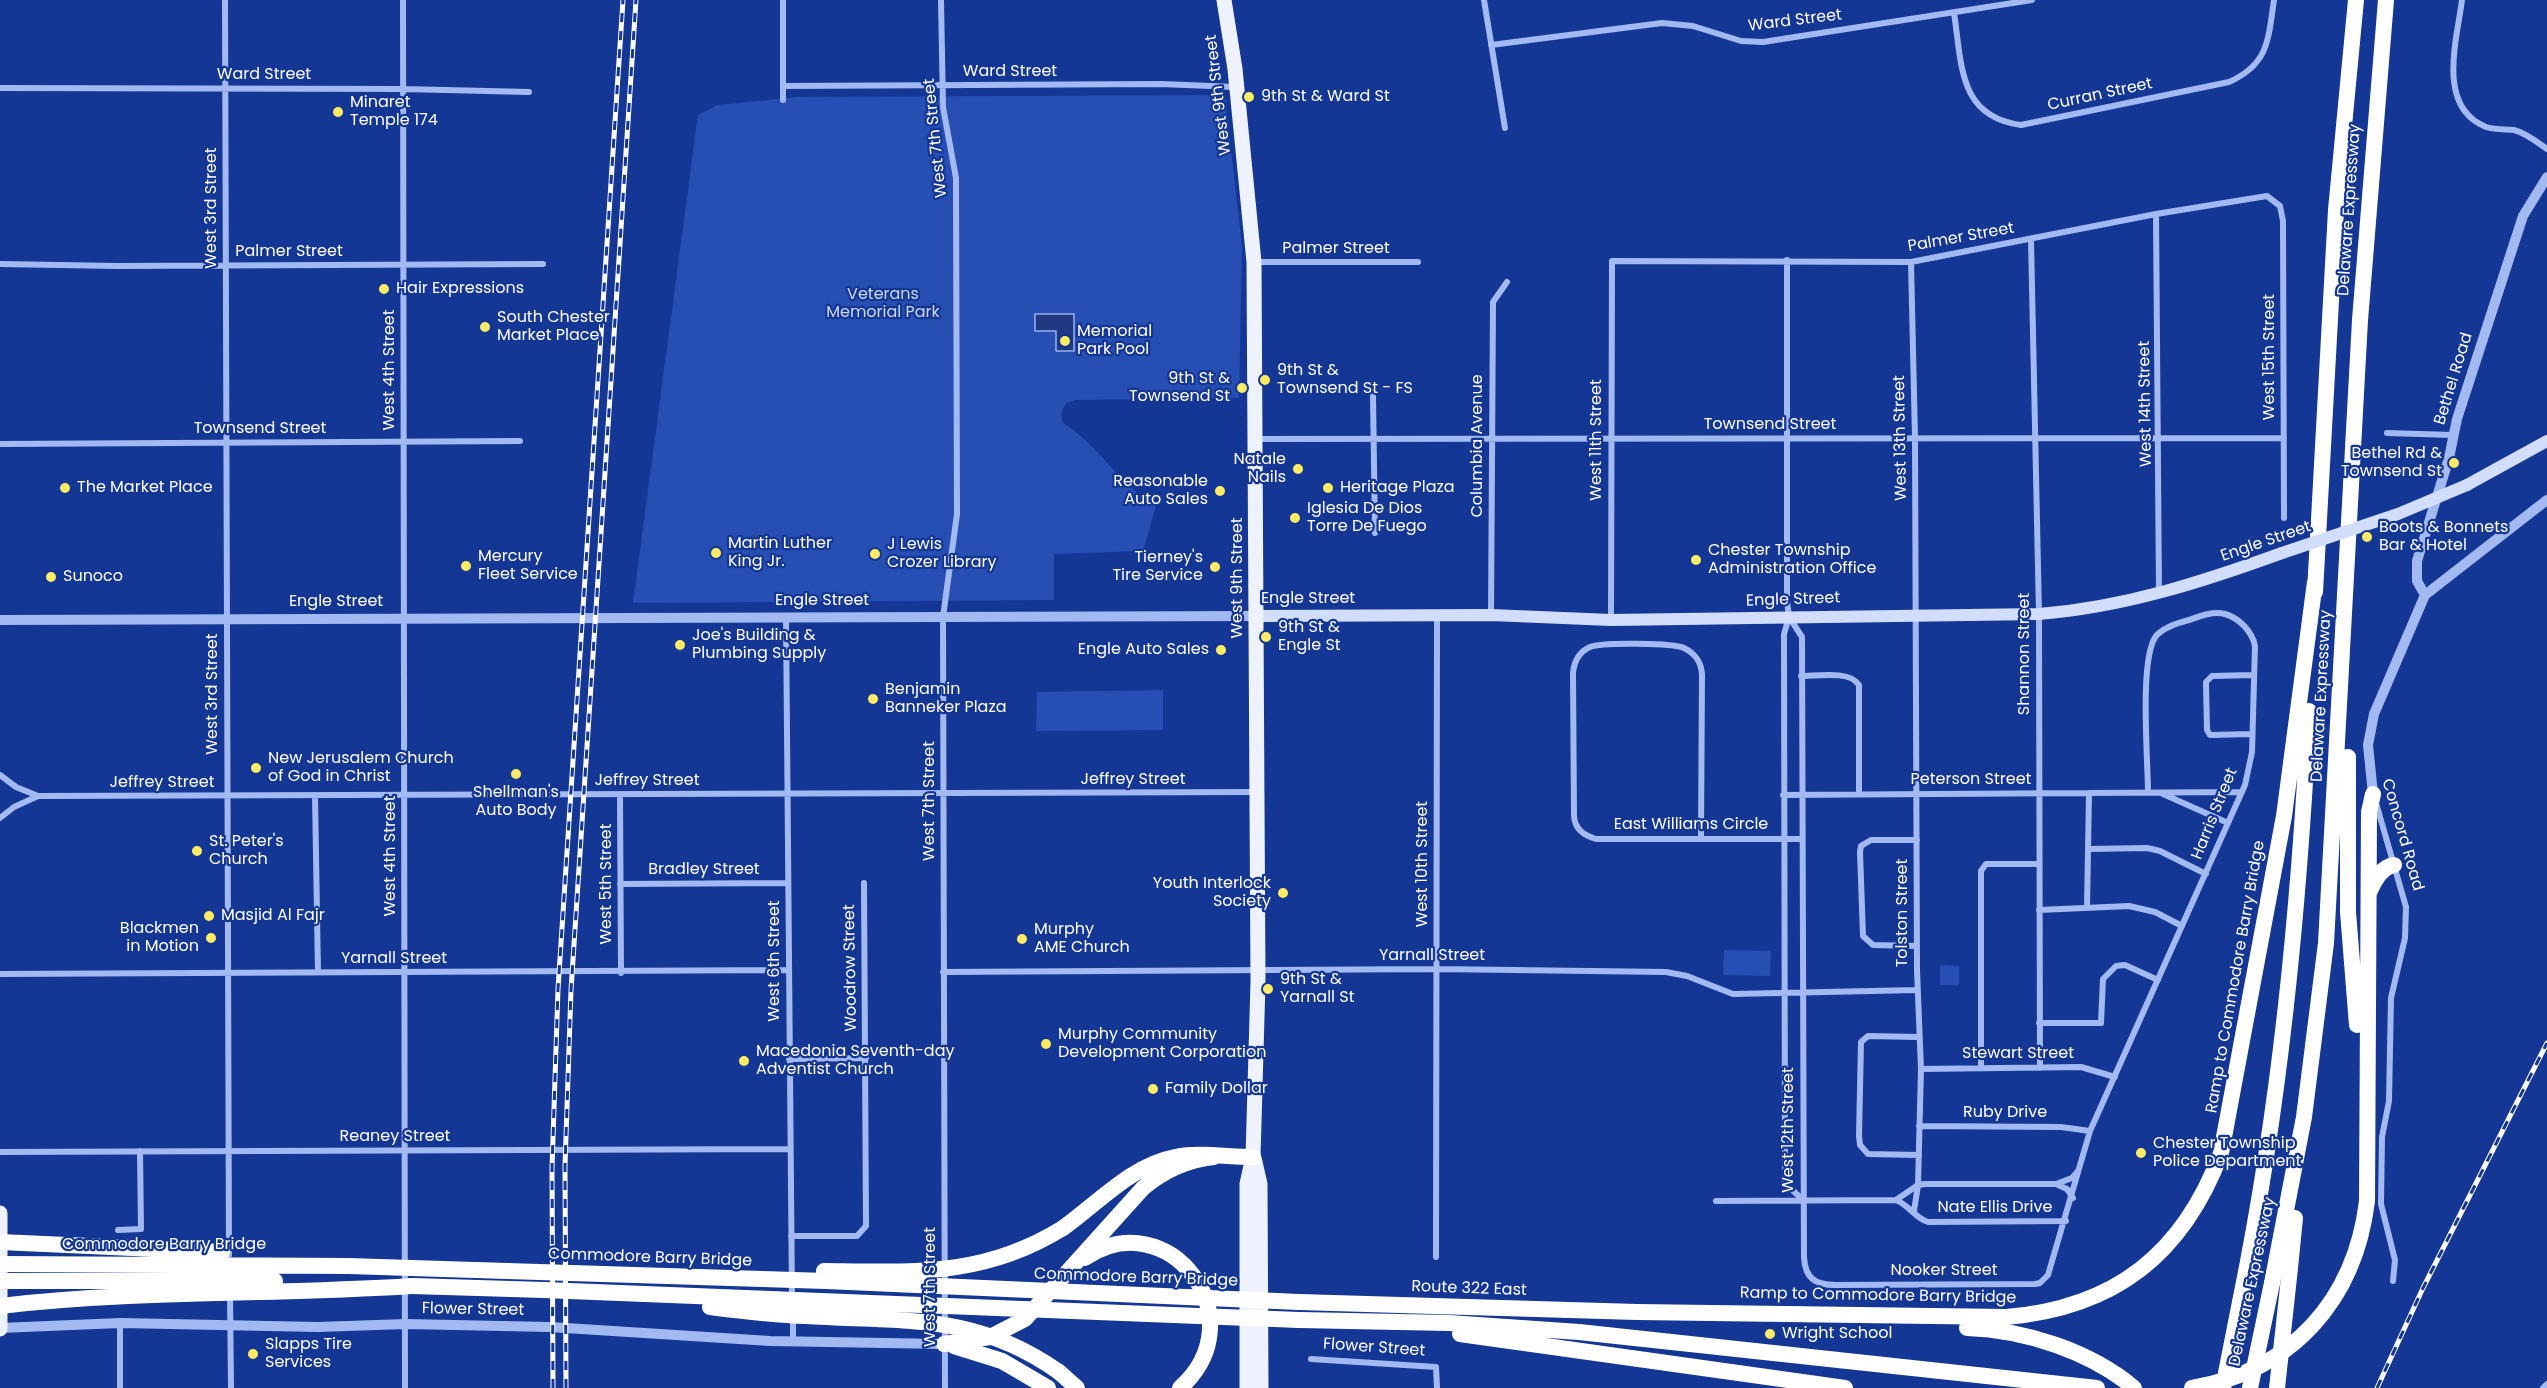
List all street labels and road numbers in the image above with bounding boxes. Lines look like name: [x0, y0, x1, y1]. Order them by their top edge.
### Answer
street label: Ward Street: [1747, 6, 1843, 36]
street label: West 9th Street: [1202, 34, 1236, 156]
street label: Ward Street: [963, 62, 1057, 82]
street label: Ward Street: [217, 65, 311, 85]
street label: Curran Street: [2046, 75, 2154, 115]
street label: West 7th Street: [920, 77, 952, 199]
street label: Delaware Expressway: [2334, 123, 2366, 297]
street label: West 3rd Street: [202, 147, 222, 269]
street label: Palmer Street: [1906, 219, 2016, 257]
street label: Palmer Street: [1282, 239, 1390, 259]
street label: Palmer Street: [235, 242, 343, 262]
street label: West 15th Street: [2260, 294, 2280, 420]
street label: West 4th Street: [380, 309, 400, 431]
street label: Bethel Road: [2431, 331, 2477, 427]
street label: West 14th Street: [2135, 341, 2157, 467]
street label: Columbia Avenue: [1468, 374, 1488, 518]
street label: West 13th Street: [1890, 375, 1912, 501]
street label: West 11th Street: [1587, 379, 1607, 501]
street label: Townsend Street: [1704, 415, 1836, 435]
street label: Townsend Street: [194, 419, 326, 439]
street label: West 9th Street: [1228, 517, 1248, 639]
street label: Engle Street: [2218, 518, 2314, 566]
street label: Engle Street: [1261, 589, 1355, 609]
street label: Engle Street: [1746, 589, 1840, 611]
street label: Engle Street: [775, 591, 869, 611]
street label: Engle Street: [289, 592, 383, 612]
street label: Shannon Street: [2015, 593, 2035, 715]
street label: Delaware Expressway: [2308, 609, 2336, 783]
street label: West 3rd Street: [203, 633, 223, 755]
street label: West 7th Street: [920, 741, 940, 861]
street label: Harris Street: [2188, 765, 2242, 863]
street label: Jeffrey Street: [1081, 770, 1185, 790]
street label: Peterson Street: [1911, 770, 2031, 790]
street label: Jeffrey Street: [595, 771, 699, 791]
street label: Jeffrey Street: [110, 773, 214, 793]
street label: Concord Road: [2377, 777, 2427, 893]
street label: West 4th Street: [381, 795, 401, 917]
street label: West 10th Street: [1413, 801, 1433, 927]
street label: East Williams Circle: [1614, 815, 1768, 835]
street label: West 5th Street: [597, 823, 617, 945]
street label: Ramp to Commodore Barry Bridge: [2203, 839, 2269, 1115]
street label: Tolston Street: [1893, 859, 1913, 967]
street label: Bradley Street: [648, 860, 760, 880]
street label: West 6th Street: [765, 900, 785, 1022]
street label: Woodrow Street: [840, 904, 862, 1032]
street label: Yarnall Street: [1379, 946, 1485, 966]
street label: Yarnall Street: [341, 949, 447, 969]
street label: Stewart Street: [1962, 1044, 2074, 1064]
street label: West 12th Street: [1779, 1067, 1799, 1193]
street label: Ruby Drive: [1963, 1103, 2047, 1123]
street label: Reaney Street: [340, 1127, 450, 1147]
street label: Delaware Expressway: [2226, 1196, 2280, 1368]
street label: Nate Ellis Drive: [1938, 1198, 2052, 1218]
street label: West 7th Street: [921, 1227, 941, 1347]
street label: Commodore Barry Bridge: [62, 1235, 266, 1255]
street label: Commodore Barry Bridge: [548, 1245, 752, 1271]
street label: Nooker Street: [1891, 1261, 1997, 1281]
street label: Commodore Barry Bridge: [1034, 1265, 1238, 1291]
street label: Route 322 East: [1411, 1277, 1527, 1301]
street label: Ramp to Commodore Barry Bridge: [1740, 1284, 2016, 1308]
street label: Flower Street: [422, 1300, 524, 1320]
street label: Flower Street: [1322, 1335, 1426, 1361]

